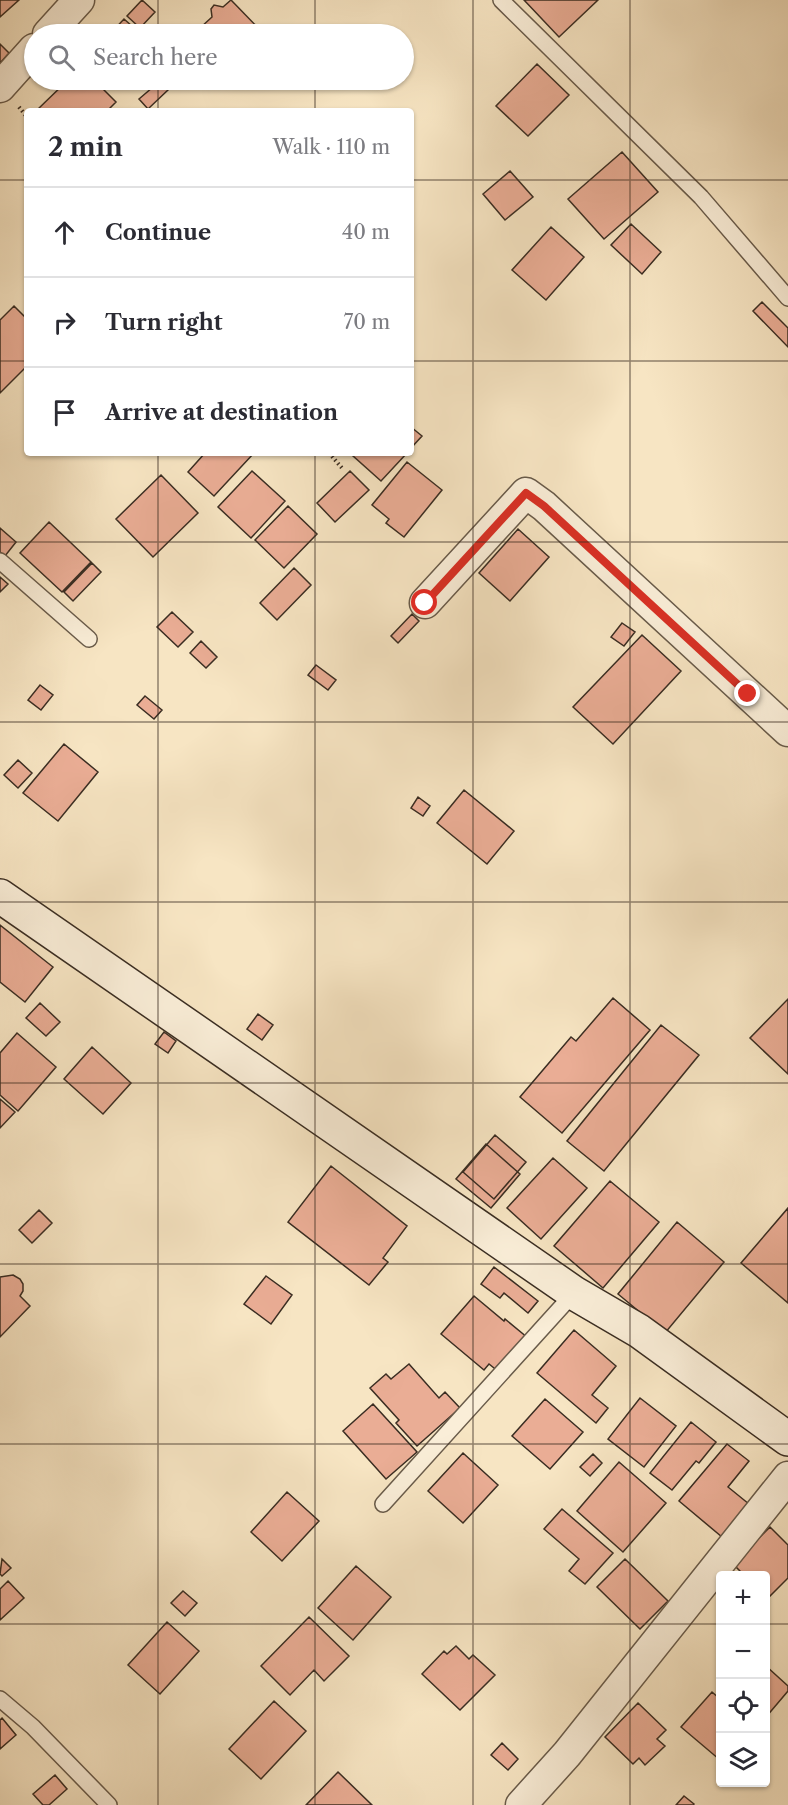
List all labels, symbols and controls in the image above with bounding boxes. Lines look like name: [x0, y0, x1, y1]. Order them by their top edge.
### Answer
search box: [24, 24, 414, 90]
icon: search: [45, 41, 78, 74]
text: Search here: [93, 44, 218, 71]
text: 2 min: [48, 131, 123, 163]
text: Walk · 110 m: [273, 135, 390, 159]
icon: ahead: [48, 216, 81, 249]
text: Continue: [105, 219, 211, 246]
text: 40 m: [342, 220, 390, 244]
icon: right: [48, 306, 81, 339]
text: Turn right: [105, 309, 223, 336]
text: 70 m: [344, 310, 390, 334]
icon: arrive: [48, 396, 81, 429]
text: Arrive at destination: [105, 399, 338, 426]
route start: [411, 589, 437, 615]
route end: [734, 680, 760, 706]
map controls: [716, 1571, 770, 1787]
button: +: [716, 1571, 770, 1625]
button: −: [716, 1625, 770, 1679]
button: locate: [716, 1679, 770, 1733]
button: layers: [716, 1733, 770, 1787]

